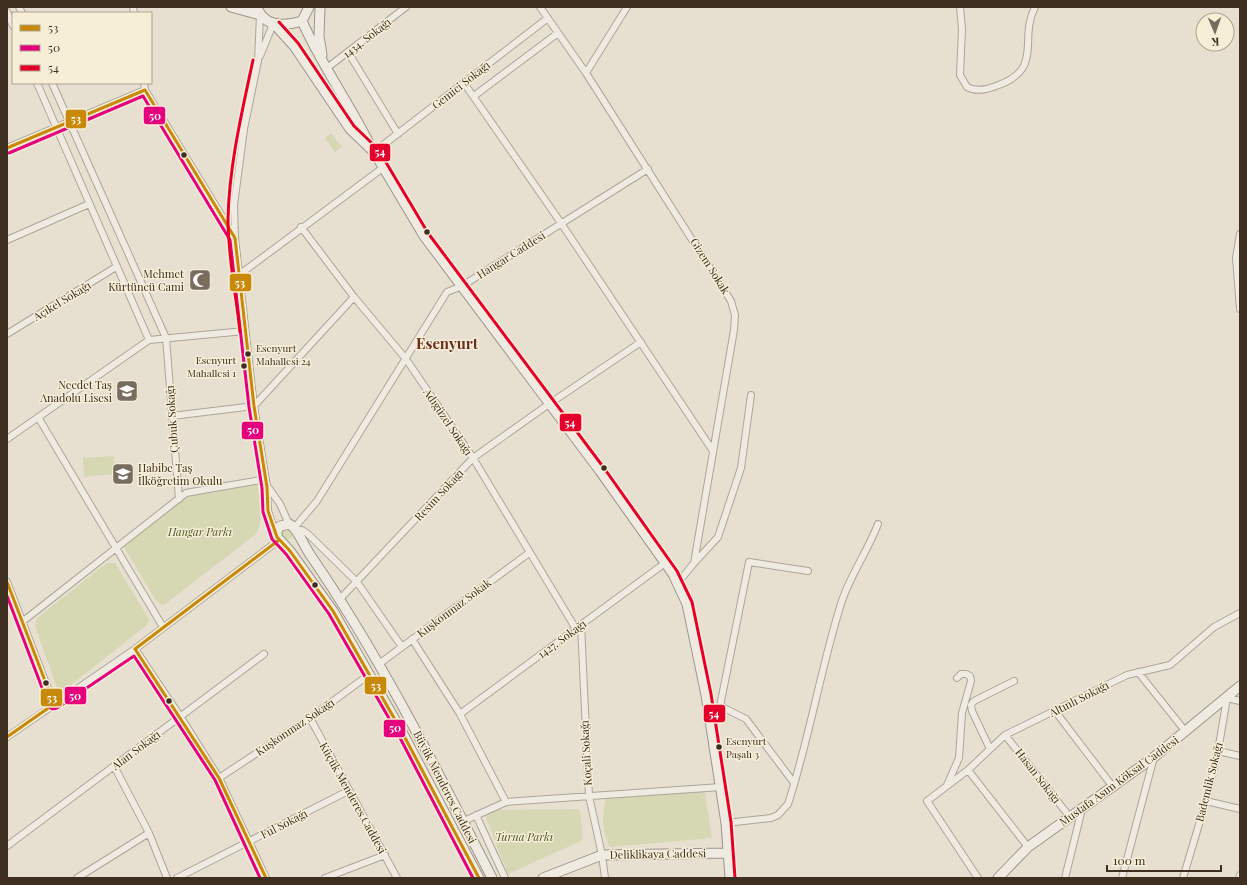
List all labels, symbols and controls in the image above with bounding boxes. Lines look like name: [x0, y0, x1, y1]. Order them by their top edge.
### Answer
legend: [12, 12, 152, 84]
north arrow: [1195, 12, 1235, 52]
street label: 1434. Sokağı: [339, 14, 394, 61]
text: 53: [48, 19, 58, 35]
text: K: [1211, 35, 1220, 50]
text: 50: [48, 39, 60, 55]
street label: Gemici Sokağı: [429, 57, 493, 112]
text: 54: [48, 59, 59, 75]
line badge: 50: [143, 106, 166, 125]
text: 50: [149, 108, 161, 123]
line badge: 53: [65, 109, 87, 129]
text: 53: [71, 111, 81, 126]
line badge: 54: [369, 143, 391, 162]
text: 54: [375, 144, 386, 159]
unlabelled marker: [179, 150, 189, 160]
unlabelled marker: [422, 227, 432, 237]
street label: Hangar Caddesi: [474, 227, 548, 282]
street label: Gizem Sokak: [687, 235, 734, 297]
place label: Mehmet Kürtüncü Cami: [108, 266, 184, 294]
mosque icon: Mehmet Kürtüncü Cami: [187, 267, 213, 293]
line badge: 53: [229, 273, 252, 292]
text: 53: [235, 275, 245, 290]
street label: Açıkel Sokağı: [29, 277, 93, 324]
district label: Esenyurt: [416, 333, 479, 353]
place label: Esenyurt Mahallesi 24: [256, 341, 311, 368]
marker: Esenyurt Mahallesi 24: [243, 349, 253, 359]
place label: Esenyurt Mahallesi 1: [187, 353, 236, 380]
marker: Esenyurt Mahallesi 1: [239, 361, 249, 371]
place label: Necdet Taş Anadolu Lisesi: [39, 377, 112, 405]
school or university icon: Necdet Taş Anadolu Lisesi: [114, 378, 140, 404]
street label: Adıgüzel Sokağı: [420, 384, 476, 458]
street label: Çubuk Sokağı: [162, 385, 181, 453]
line badge: 54: [559, 413, 582, 432]
text: 54: [565, 415, 576, 430]
line badge: 50: [241, 421, 264, 440]
text: 50: [247, 422, 259, 437]
place label: Habibe Taş İlköğretim Okulu: [138, 460, 223, 488]
school or university icon: Habibe Taş İlköğretim Okulu: [110, 461, 136, 487]
unlabelled marker: [599, 463, 609, 473]
street label: Resim Sokağı: [411, 466, 467, 524]
park label: Hangar Parkı: [167, 524, 232, 539]
street label: Kuşkonmaz Sokak: [413, 575, 494, 640]
unlabelled marker: [310, 580, 320, 590]
street label: 1427. Sokağı: [534, 616, 589, 661]
line badge: 53: [364, 676, 387, 695]
street label: Altınlı Sokağı: [1045, 677, 1111, 720]
unlabelled marker: [41, 678, 51, 688]
text: 53: [371, 678, 381, 693]
line badge: 50: [64, 686, 87, 705]
line badge: 53: [40, 688, 63, 707]
text: 50: [69, 688, 81, 703]
text: 53: [47, 690, 57, 705]
street label: Kuşkonmaz Sokağı: [252, 695, 337, 759]
unlabelled marker: [164, 696, 174, 706]
line badge: 54: [703, 704, 726, 723]
text: 54: [709, 706, 720, 721]
line badge: 50: [383, 719, 406, 738]
text: 50: [389, 720, 401, 735]
street label: Koçali Sokağı: [576, 720, 595, 786]
street label: Alan Sokağı: [108, 726, 163, 773]
street label: Büyük Menderes Caddesi: [410, 728, 480, 846]
street label: Mustafa Asım Köksal Caddesi: [1056, 732, 1181, 829]
place label: Esenyurt Paşalı 3: [726, 734, 767, 761]
street label: Küçük Menderes Caddesi: [317, 739, 390, 856]
street label: Bademlik Sokağı: [1191, 741, 1226, 823]
marker: Esenyurt Paşalı 3: [714, 742, 724, 752]
street label: Hasan Sokağı: [1012, 745, 1065, 806]
street label: Ful Sokağı: [258, 805, 310, 842]
park label: Turna Parkı: [495, 829, 553, 844]
street label: Deliklikaya Caddesi: [610, 845, 706, 862]
scale bar: [1107, 847, 1221, 873]
text: 100 m: [1113, 852, 1146, 868]

